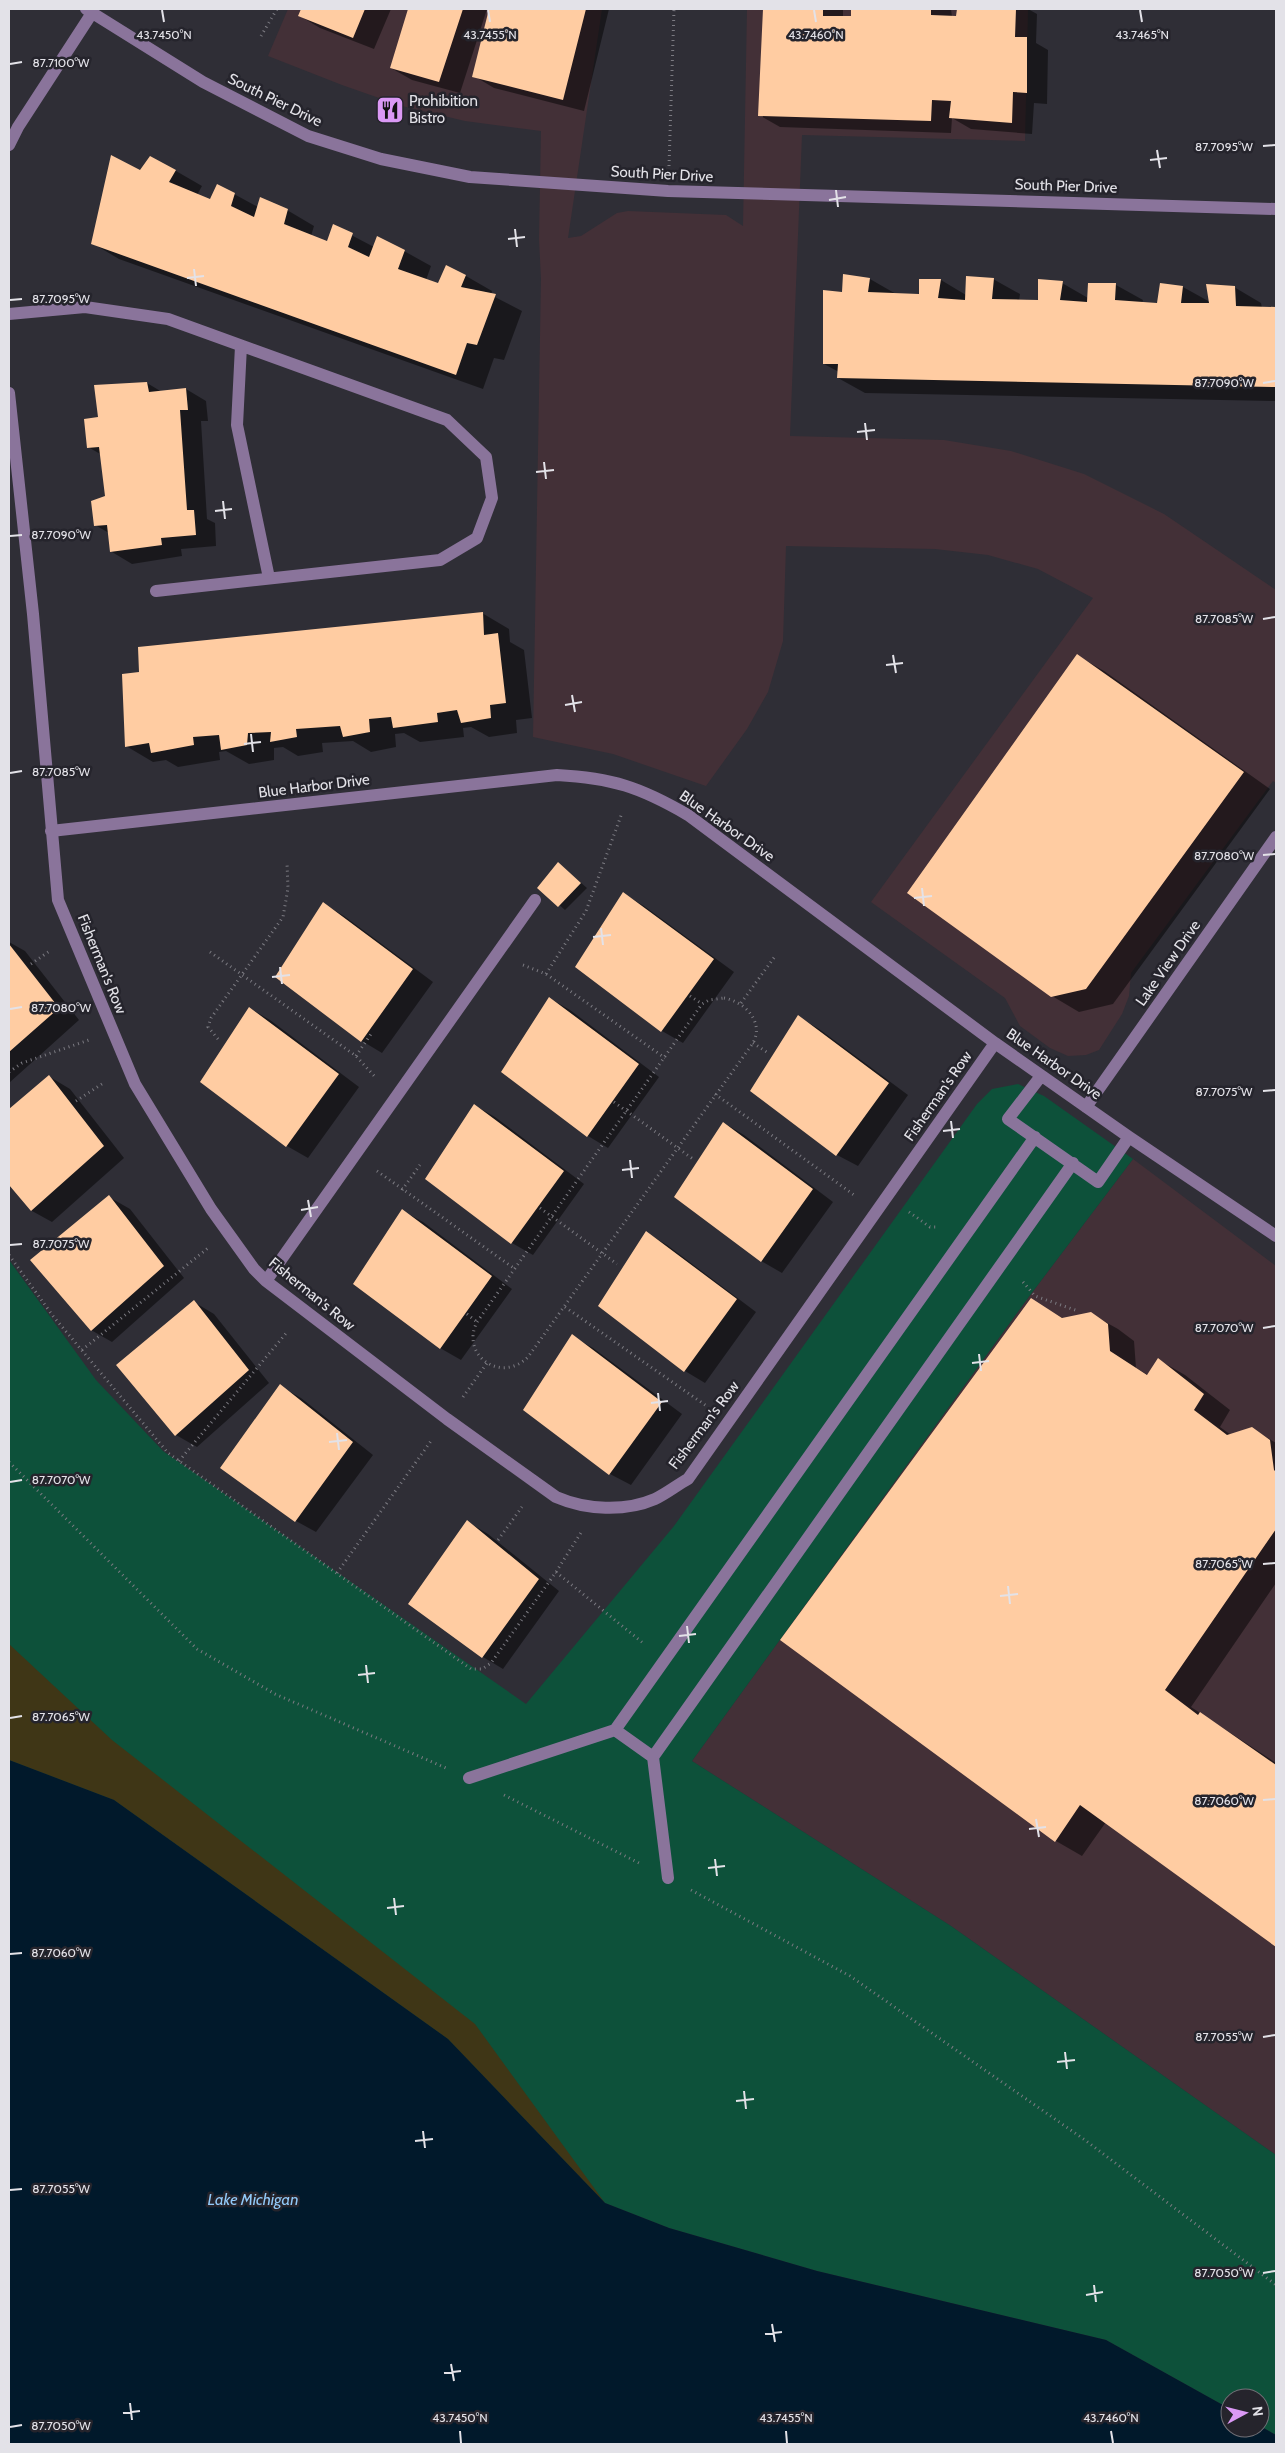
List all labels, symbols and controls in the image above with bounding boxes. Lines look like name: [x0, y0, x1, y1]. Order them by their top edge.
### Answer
text: 43.7450°N: [136, 27, 192, 42]
text: 43.7455°N: [463, 27, 517, 42]
text: 43.7460°N: [788, 27, 844, 42]
text: 43.7465°N: [1115, 27, 1169, 42]
text: 87.7100°W: [33, 55, 90, 70]
street label: South Pier Drive: [225, 69, 325, 131]
place label: Prohibition Bistro: [409, 92, 478, 127]
restaurant icon: Prohibition Bistro: [375, 95, 405, 125]
text: 87.7095°W: [1195, 139, 1254, 154]
street label: South Pier Drive: [610, 162, 714, 186]
street label: South Pier Drive: [1014, 175, 1118, 197]
text: 87.7095°W: [32, 291, 91, 306]
text: 87.7090°W: [1194, 375, 1254, 390]
text: 87.7090°W: [31, 527, 91, 542]
text: 87.7085°W: [1195, 611, 1254, 626]
text: 87.7085°W: [32, 764, 91, 779]
street label: Blue Harbor Drive: [257, 770, 371, 802]
street label: Blue Harbor Drive: [676, 786, 778, 866]
text: 87.7080°W: [1194, 848, 1255, 863]
street label: Fisherman's Row: [74, 912, 130, 1017]
street label: Lake View Drive: [1132, 916, 1204, 1009]
text: 87.7080°W: [31, 1000, 92, 1015]
street label: Blue Harbor Drive: [1003, 1024, 1105, 1104]
street label: Fisherman's Row: [900, 1047, 976, 1145]
text: 87.7075°W: [1196, 1084, 1253, 1099]
text: 87.7075°W: [33, 1236, 90, 1251]
street label: Fisherman's Row: [265, 1254, 359, 1334]
text: 87.7070°W: [1195, 1320, 1254, 1335]
street label: Fisherman's Row: [665, 1377, 743, 1473]
text: 87.7070°W: [32, 1472, 91, 1487]
text: 87.7065°W: [1195, 1556, 1254, 1571]
text: 87.7065°W: [32, 1709, 91, 1724]
text: 87.7060°W: [1194, 1793, 1254, 1808]
text: 87.7060°W: [31, 1945, 91, 1960]
text: 87.7055°W: [1195, 2029, 1253, 2044]
text: 87.7055°W: [32, 2181, 90, 2196]
water label: Lake Michigan: [207, 2190, 299, 2209]
text: 87.7050°W: [1194, 2265, 1254, 2280]
north arrow: [1220, 2388, 1270, 2438]
text: N: [1248, 2405, 1267, 2417]
text: 43.7450°N: [432, 2410, 488, 2425]
text: 43.7455°N: [759, 2410, 813, 2425]
text: 43.7460°N: [1083, 2410, 1139, 2425]
text: 87.7050°W: [31, 2418, 91, 2433]

